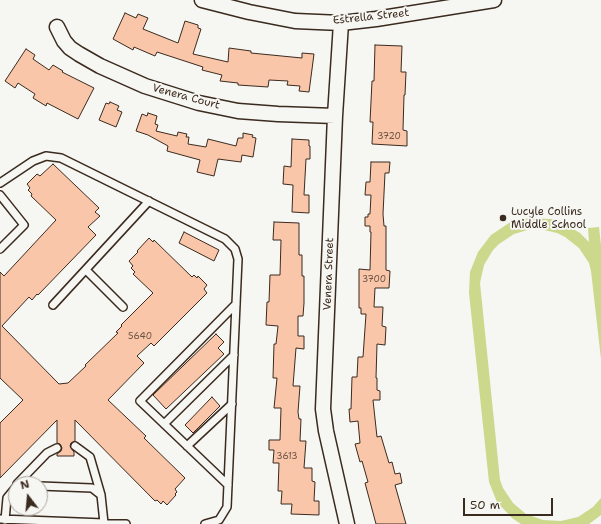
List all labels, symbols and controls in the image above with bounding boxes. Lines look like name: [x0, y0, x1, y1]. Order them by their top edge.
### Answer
street label: Estrella Street: [332, 6, 410, 28]
street label: Venera Court: [151, 82, 221, 112]
house number: 3720: [377, 132, 401, 142]
place label: Lucyle Collins Middle School: [511, 205, 586, 231]
marker: Lucyle Collins Middle School: [498, 213, 508, 223]
street label: Venera Street: [321, 237, 337, 311]
house number: 3700: [362, 275, 386, 285]
house number: 5640: [128, 332, 152, 342]
house number: 3613: [276, 452, 298, 462]
north arrow: [8, 476, 48, 516]
text: N: [19, 477, 31, 493]
scale bar: [465, 490, 555, 516]
text: 50 m: [470, 497, 500, 513]

